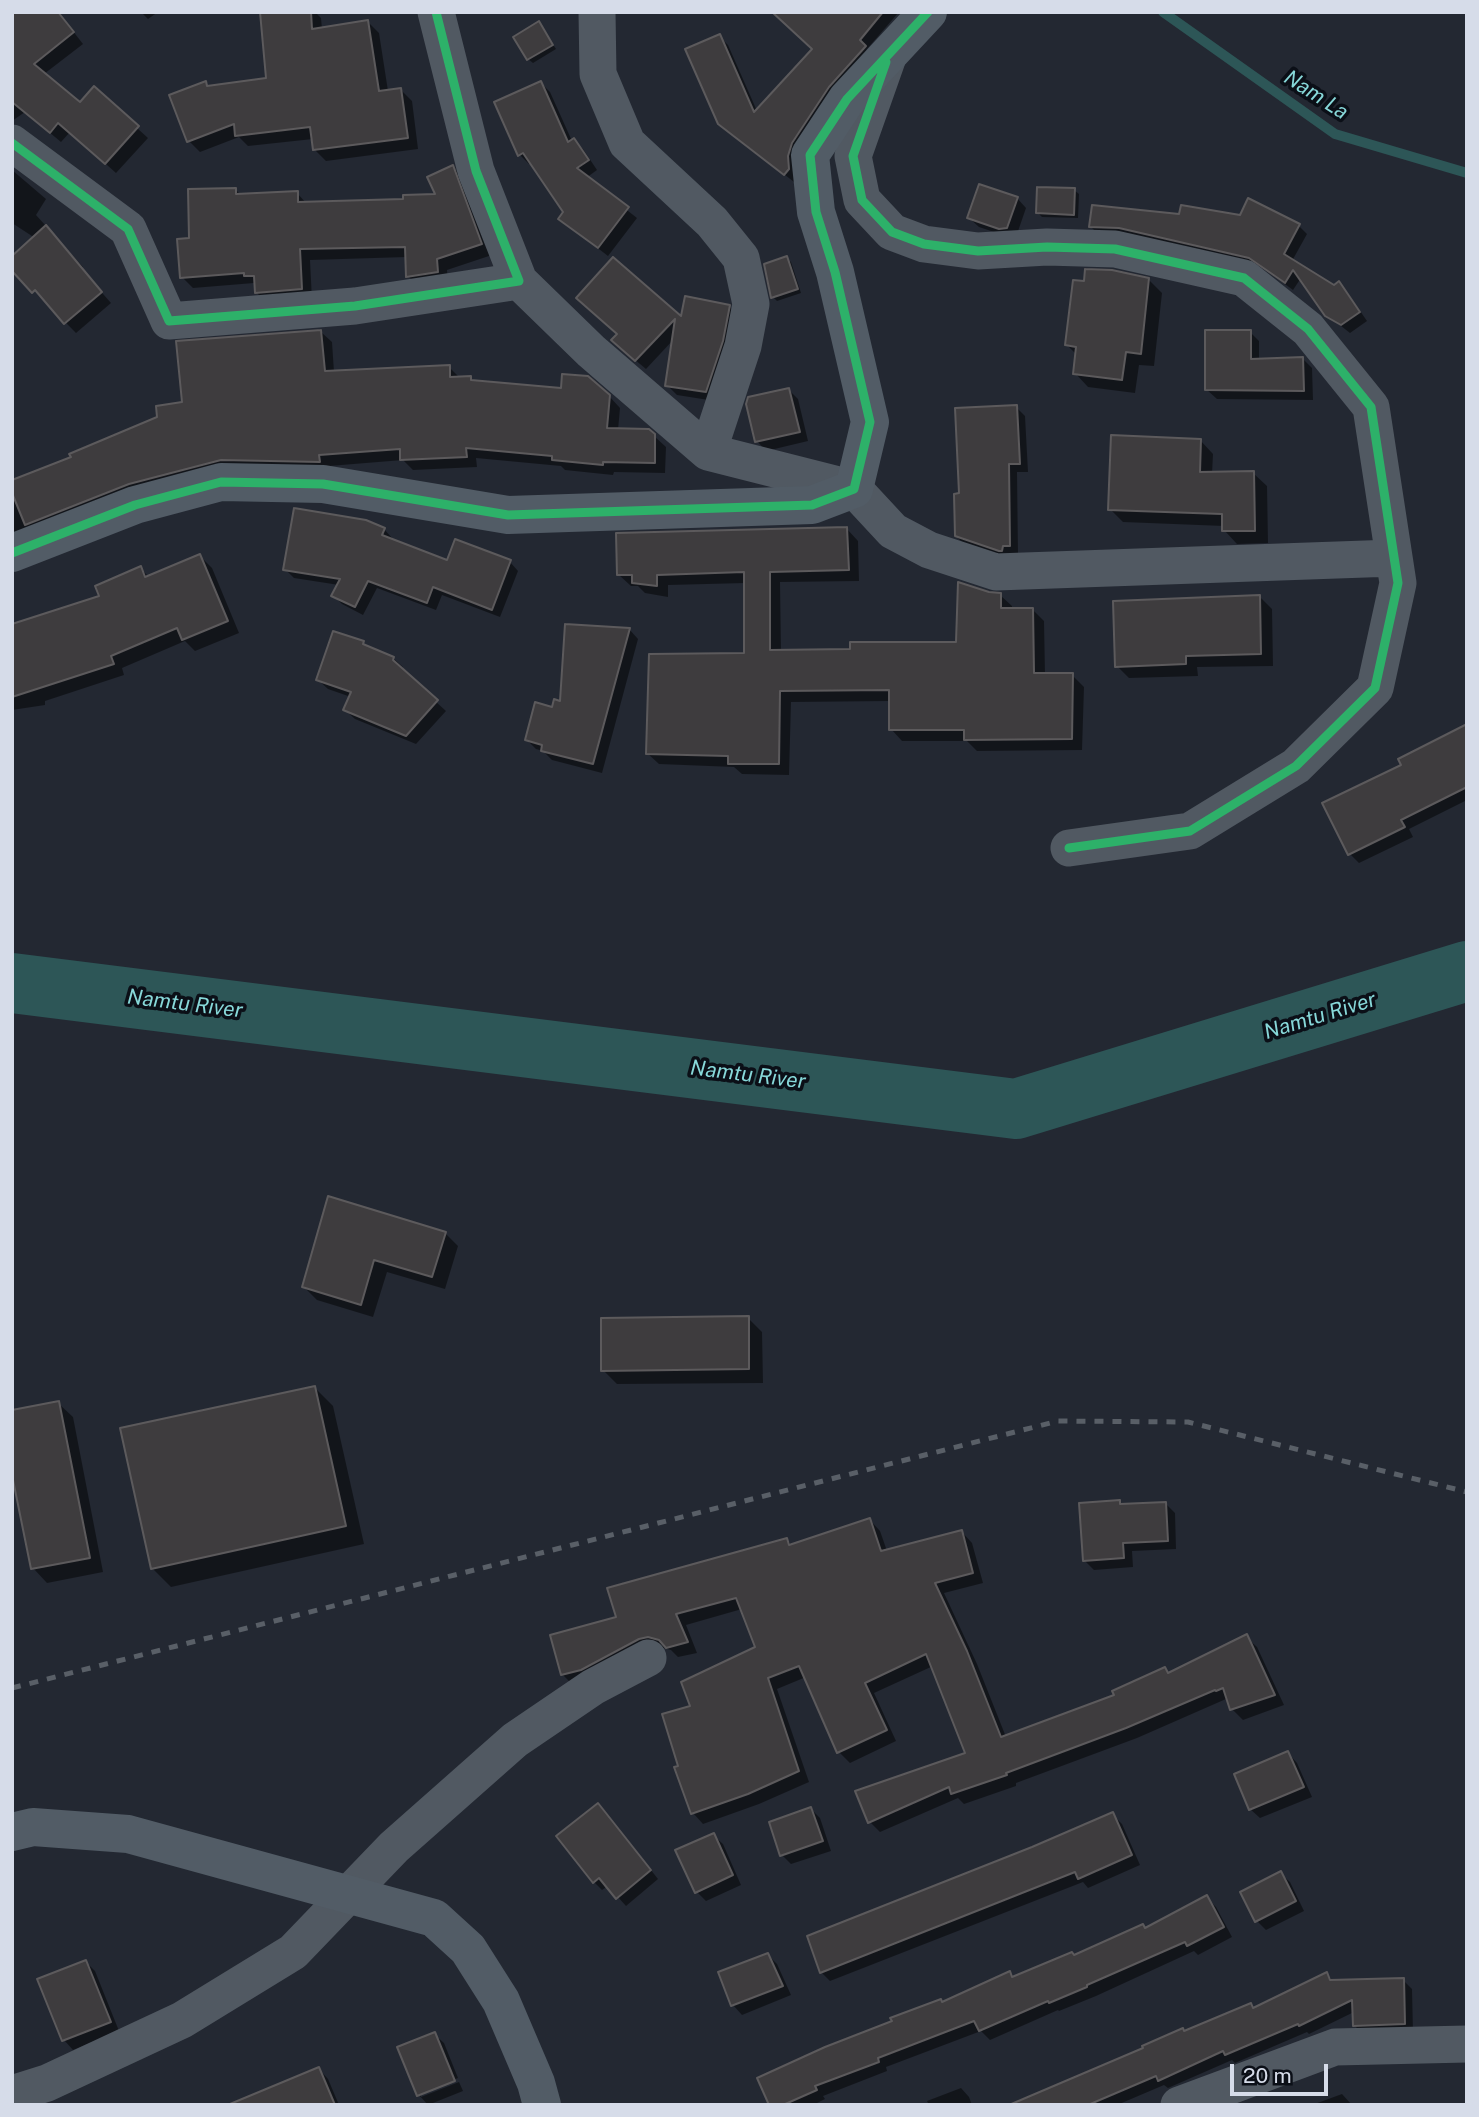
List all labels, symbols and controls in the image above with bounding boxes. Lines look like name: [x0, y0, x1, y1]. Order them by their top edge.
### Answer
water label: Nam La: [1279, 65, 1353, 125]
water label: Namtu River: [126, 984, 244, 1024]
water label: Namtu River: [1261, 987, 1379, 1045]
water label: Namtu River: [689, 1055, 807, 1095]
scale bar: [1234, 2050, 1332, 2094]
text: 20 m: [1243, 2063, 1292, 2088]

